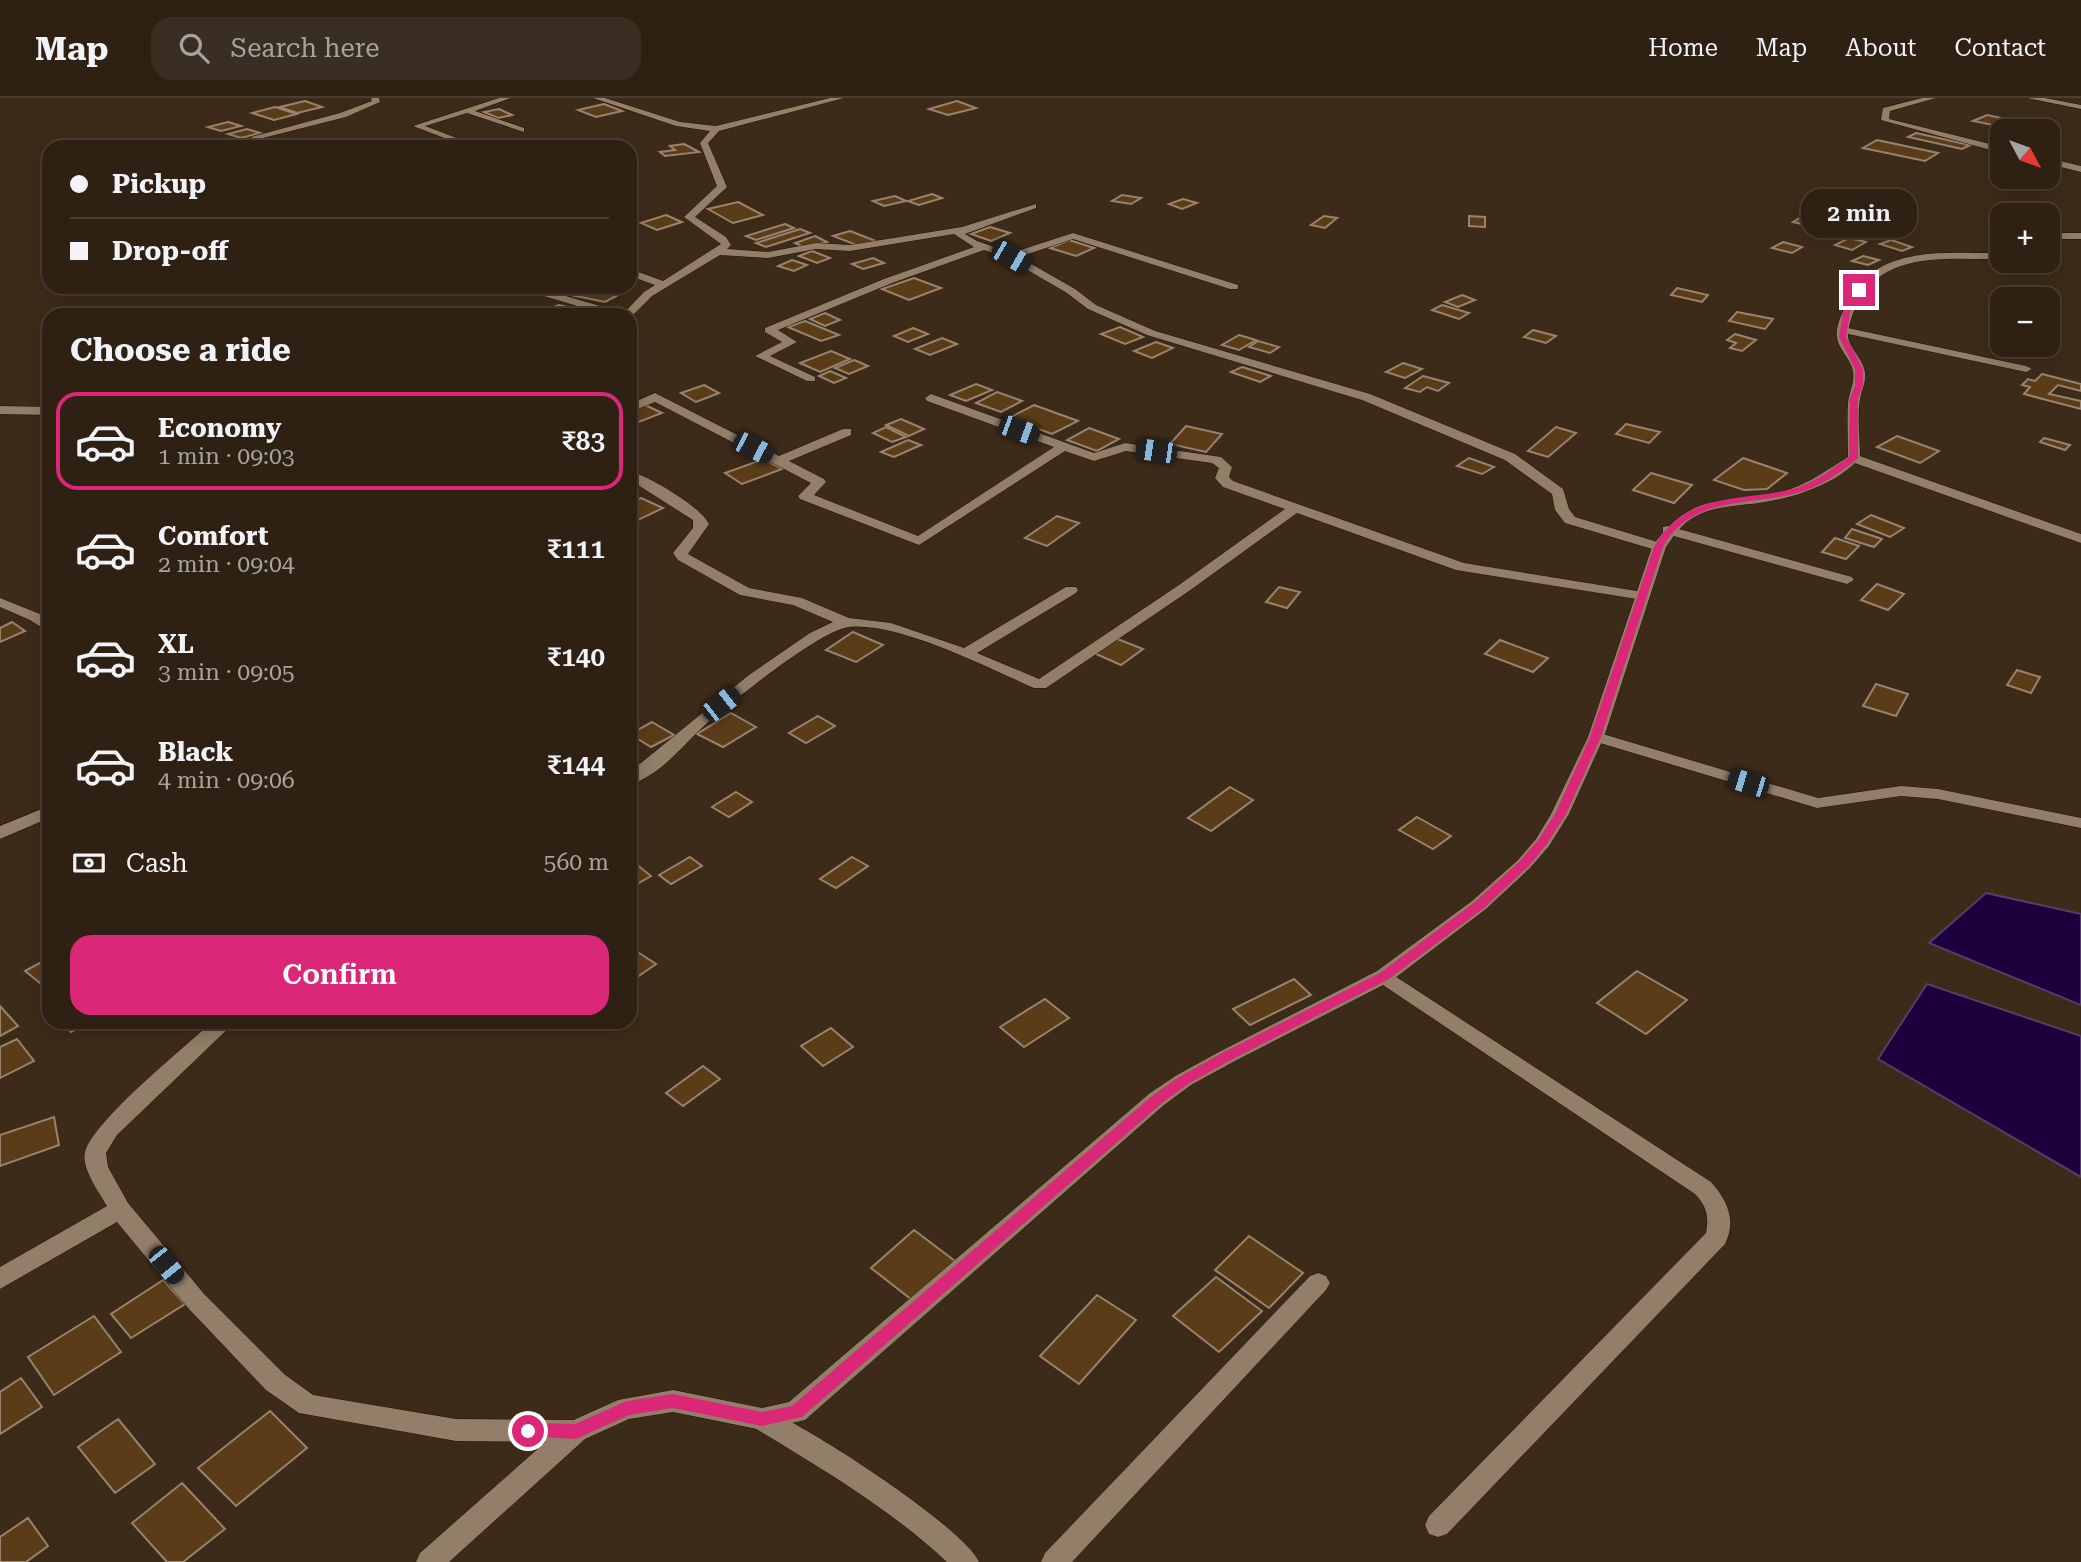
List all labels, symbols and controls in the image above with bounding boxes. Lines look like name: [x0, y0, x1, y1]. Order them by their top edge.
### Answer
search box: [151, 17, 641, 80]
text: Map: [35, 29, 109, 68]
icon: search: [175, 29, 213, 67]
text: Search here: [231, 33, 380, 63]
text: Home: [1648, 34, 1718, 62]
text: Map: [1756, 34, 1807, 62]
text: About: [1845, 34, 1916, 62]
text: Contact: [1954, 34, 2046, 62]
north arrow: [1990, 119, 2060, 189]
map controls: [1990, 119, 2060, 357]
text: Pickup: [112, 169, 206, 199]
callout: 2 min: [1801, 188, 1917, 238]
text: 2 min: [1827, 200, 1891, 227]
button: +: [1990, 203, 2060, 273]
text: Drop-off: [112, 236, 228, 266]
car: [988, 237, 1035, 277]
route end: [1843, 274, 1875, 306]
button: −: [1990, 287, 2060, 357]
text: Choose a ride: [70, 331, 291, 369]
icon: car: [74, 410, 137, 473]
text: Economy: [158, 413, 281, 443]
car: [996, 413, 1043, 447]
text: ₹83: [561, 426, 605, 456]
car: [730, 429, 777, 467]
car: [1134, 438, 1179, 464]
text: 1 min · 09:03: [158, 443, 295, 470]
icon: car: [74, 518, 137, 581]
text: Comfort: [158, 521, 268, 551]
text: ₹111: [547, 534, 605, 564]
text: 2 min · 09:04: [158, 551, 295, 578]
icon: car: [74, 626, 137, 689]
text: XL: [158, 629, 194, 659]
text: ₹140: [547, 642, 605, 672]
text: 3 min · 09:05: [158, 659, 295, 686]
car: [698, 683, 745, 725]
icon: car: [74, 734, 137, 797]
text: Black: [158, 737, 233, 767]
text: ₹144: [547, 750, 605, 780]
text: 4 min · 09:06: [158, 767, 295, 794]
car: [1725, 767, 1772, 799]
icon: cash: [70, 844, 108, 882]
text: Cash: [126, 848, 188, 878]
text: 560 m: [544, 849, 609, 876]
button: Confirm: [70, 935, 609, 1015]
car: [145, 1242, 188, 1288]
route start: [512, 1415, 544, 1447]

